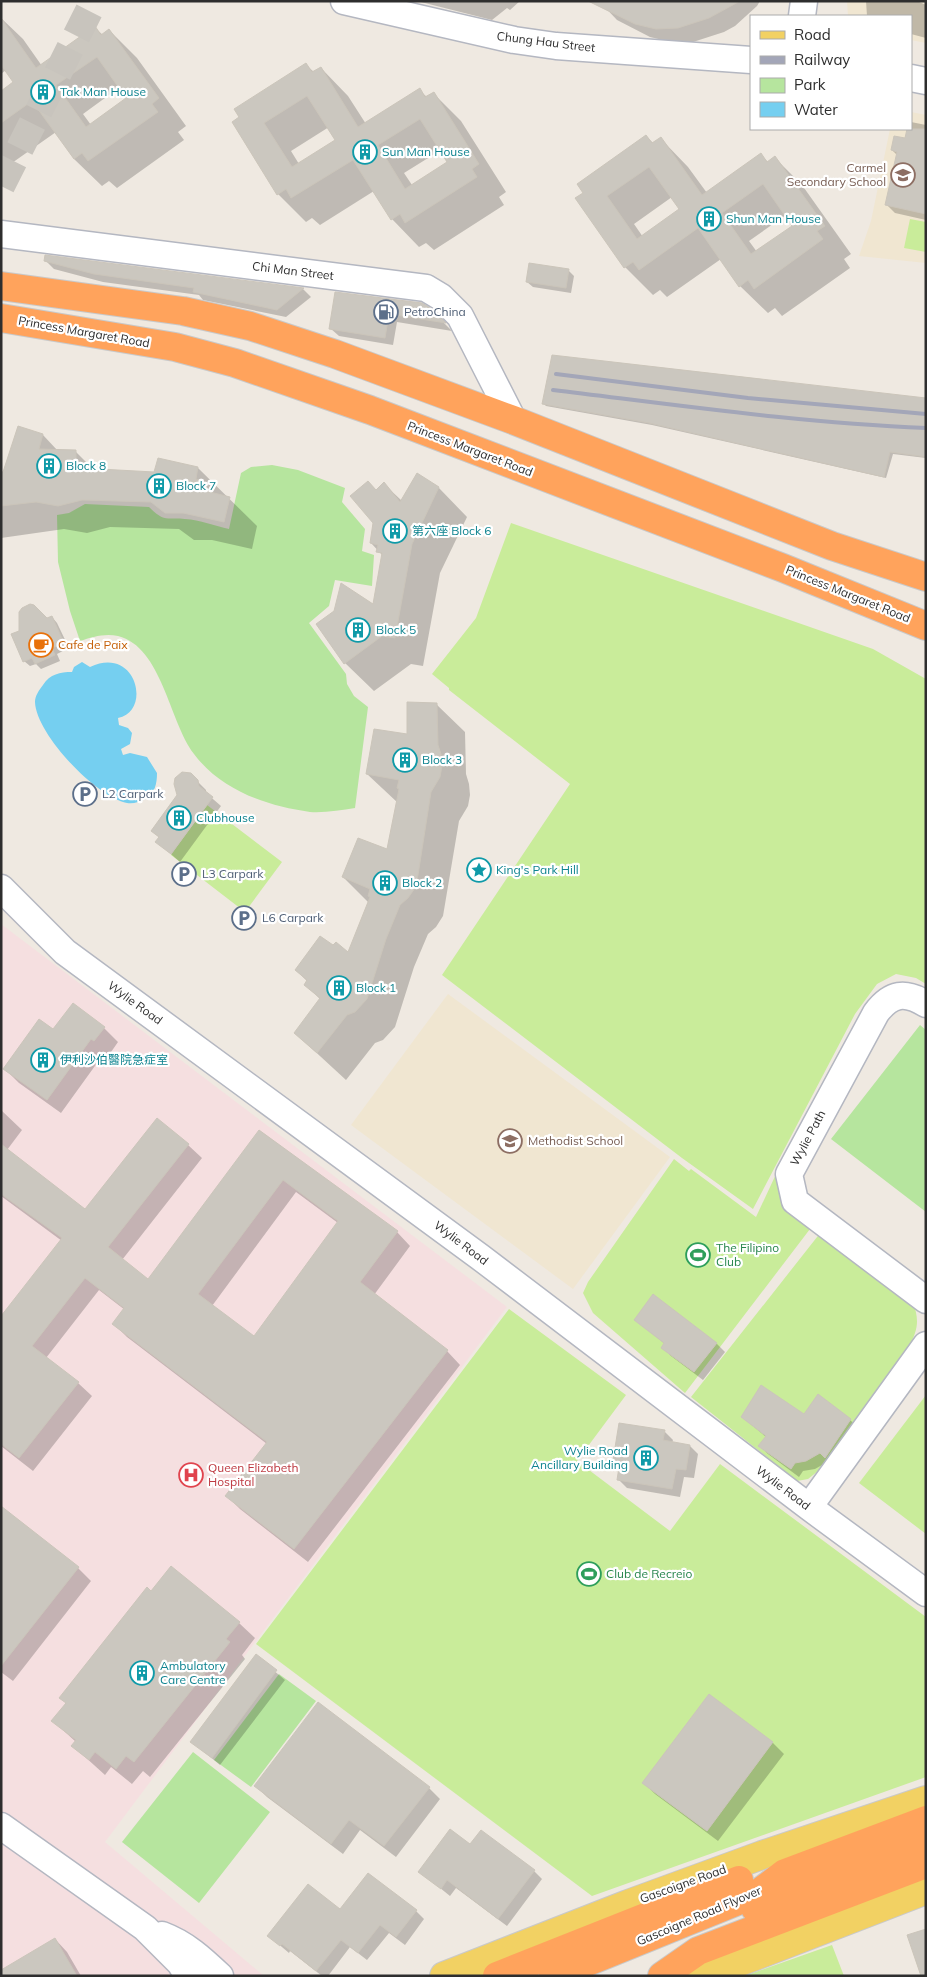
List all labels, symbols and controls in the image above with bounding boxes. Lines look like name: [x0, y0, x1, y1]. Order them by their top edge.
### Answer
legend: [750, 15, 912, 130]
text: Road: [794, 25, 831, 44]
street label: Chung Hau Street: [496, 28, 596, 55]
text: Railway: [794, 50, 850, 69]
text: Park: [794, 75, 826, 94]
building icon: Tak Man House: [30, 79, 56, 105]
place label: Tak Man House: [60, 84, 146, 99]
text: Water: [794, 100, 838, 119]
building icon: Sun Man House: [352, 139, 378, 165]
place label: Sun Man House: [382, 144, 470, 159]
place label: Carmel Secondary School: [787, 160, 886, 189]
school or university icon: Carmel Secondary School: [890, 162, 916, 188]
building icon: Shun Man House: [696, 206, 722, 232]
place label: Shun Man House: [726, 211, 821, 226]
street label: Chi Man Street: [251, 258, 335, 283]
fuel station icon: PetroChina: [373, 299, 399, 325]
place label: PetroChina: [404, 304, 466, 319]
street label: Princess Margaret Road: [17, 313, 151, 350]
street label: Princess Margaret Road: [405, 418, 535, 479]
building icon: Block 8: [36, 453, 62, 479]
place label: Block 8: [66, 458, 106, 473]
building icon: Block 7: [146, 473, 172, 499]
place label: Block 7: [176, 478, 216, 493]
building icon: 第六座 Block 6: [382, 518, 408, 544]
place label: 第六座 Block 6: [412, 523, 491, 538]
street label: Princess Margaret Road: [784, 562, 913, 625]
building icon: Block 5: [345, 617, 371, 643]
place label: Block 5: [376, 622, 416, 637]
cafe icon: Cafe de Paix: [28, 632, 54, 658]
place label: Cafe de Paix: [58, 637, 128, 652]
building icon: Block 3: [392, 747, 418, 773]
place label: Block 3: [422, 752, 462, 767]
parking icon: L2 Carpark: [72, 781, 98, 807]
place label: L2 Carpark: [102, 786, 164, 801]
building icon: Clubhouse: [166, 805, 192, 831]
place label: Clubhouse: [196, 810, 254, 825]
place icon: King's Park Hill: [466, 857, 492, 883]
parking icon: L3 Carpark: [171, 861, 197, 887]
place label: King's Park Hill: [496, 862, 579, 877]
place label: L3 Carpark: [202, 866, 264, 881]
building icon: Block 2: [372, 870, 398, 896]
place label: Block 2: [402, 875, 442, 890]
parking icon: L6 Carpark: [231, 905, 257, 931]
place label: L6 Carpark: [262, 910, 324, 925]
building icon: Block 1: [326, 975, 352, 1001]
street label: Wylie Road: [105, 978, 166, 1028]
place label: Block 1: [356, 980, 396, 995]
building icon: 伊利沙伯醫院急症室: [30, 1047, 56, 1073]
place label: 伊利沙伯醫院急症室: [60, 1052, 168, 1067]
street label: Wylie Path: [787, 1107, 828, 1168]
school or university icon: Methodist School: [497, 1128, 523, 1154]
place label: Methodist School: [528, 1133, 623, 1148]
street label: Wylie Road: [431, 1217, 491, 1268]
place label: The Filipino Club: [716, 1240, 779, 1269]
sports icon: The Filipino Club: [685, 1242, 711, 1268]
place label: Wylie Road Ancillary Building: [531, 1443, 628, 1472]
building icon: Wylie Road Ancillary Building: [633, 1445, 659, 1471]
place label: Queen Elizabeth Hospital: [208, 1460, 299, 1489]
hospital icon: Queen Elizabeth Hospital: [178, 1462, 204, 1488]
street label: Wylie Road: [753, 1462, 813, 1513]
sports icon: Club de Recreio: [576, 1561, 602, 1587]
place label: Club de Recreio: [606, 1566, 692, 1581]
place label: Ambulatory Care Centre: [160, 1658, 226, 1687]
building icon: Ambulatory Care Centre: [129, 1660, 155, 1686]
street label: Gascoigne Road: [638, 1861, 728, 1906]
street label: Gascoigne Road Flyover: [634, 1882, 764, 1949]

